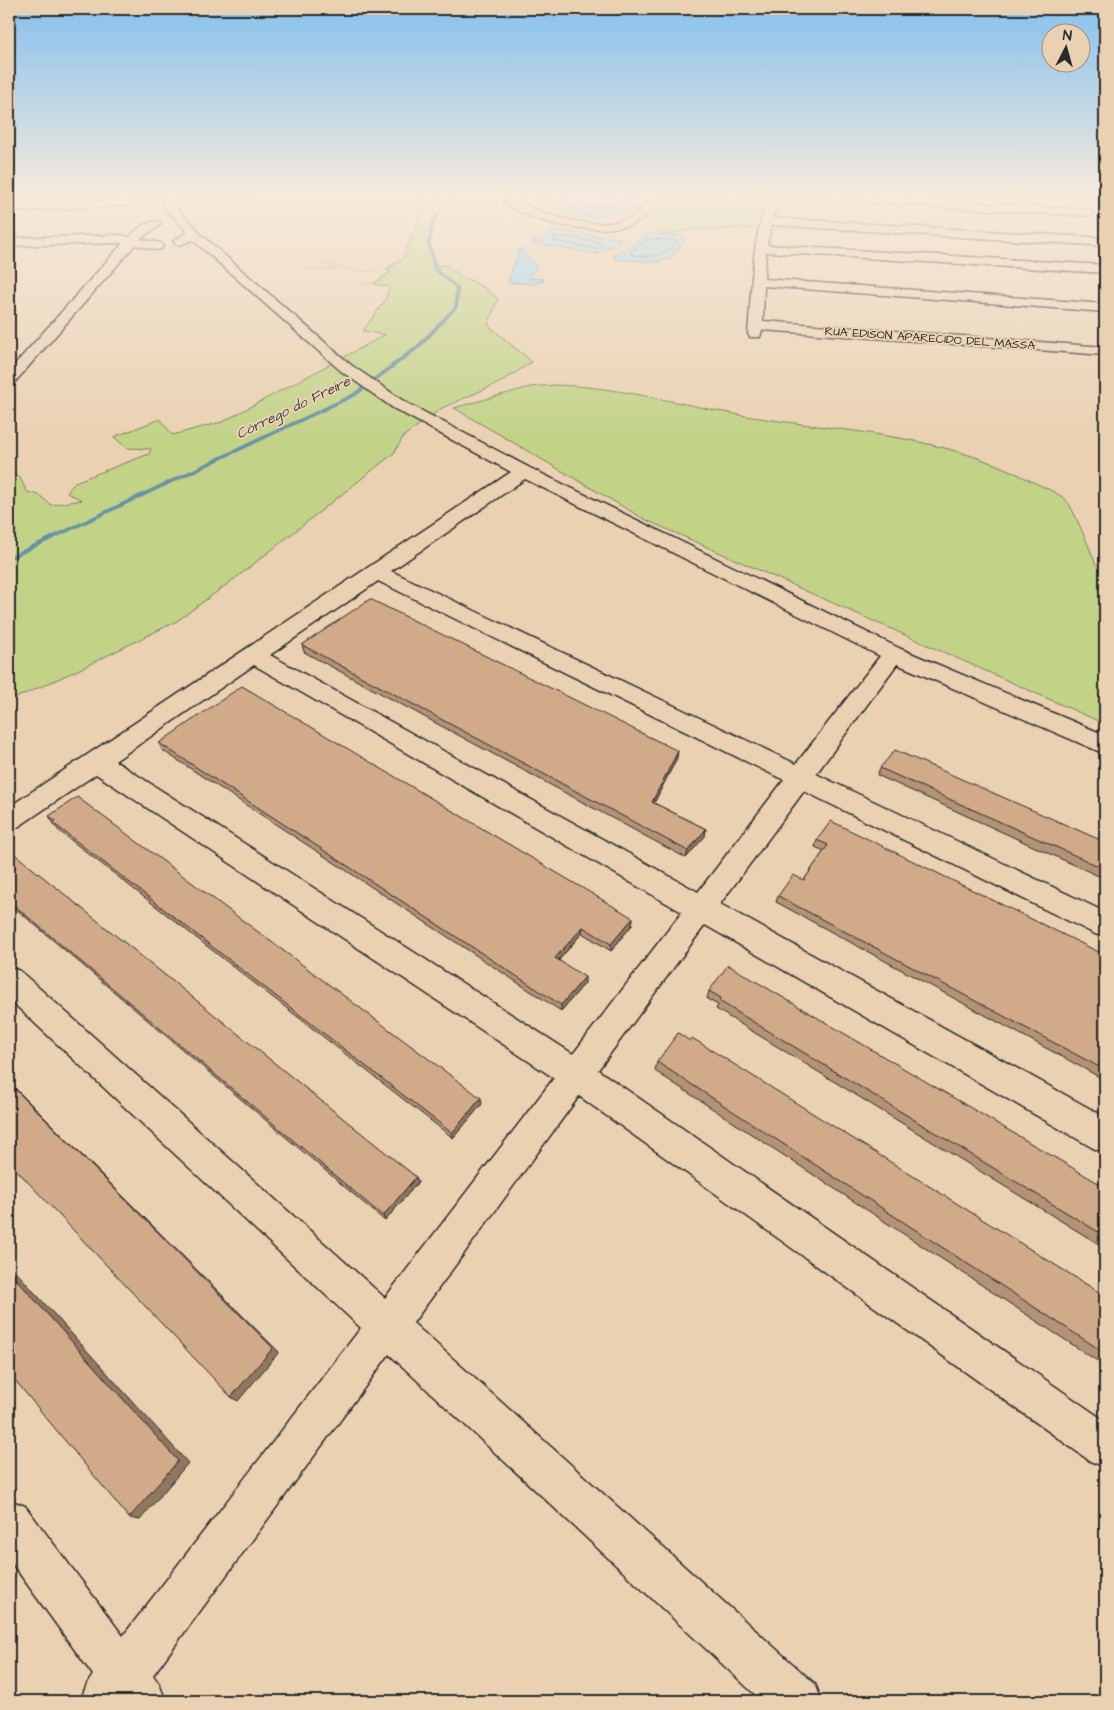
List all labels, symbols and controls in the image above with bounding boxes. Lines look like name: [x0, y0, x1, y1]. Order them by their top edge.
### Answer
north arrow: [1042, 22, 1092, 72]
text: N: [1062, 26, 1073, 46]
street label: RUA EDISON APARECIDO DEL MASSA: [824, 323, 1036, 354]
water label: Córrego do Freire: [233, 371, 355, 444]

